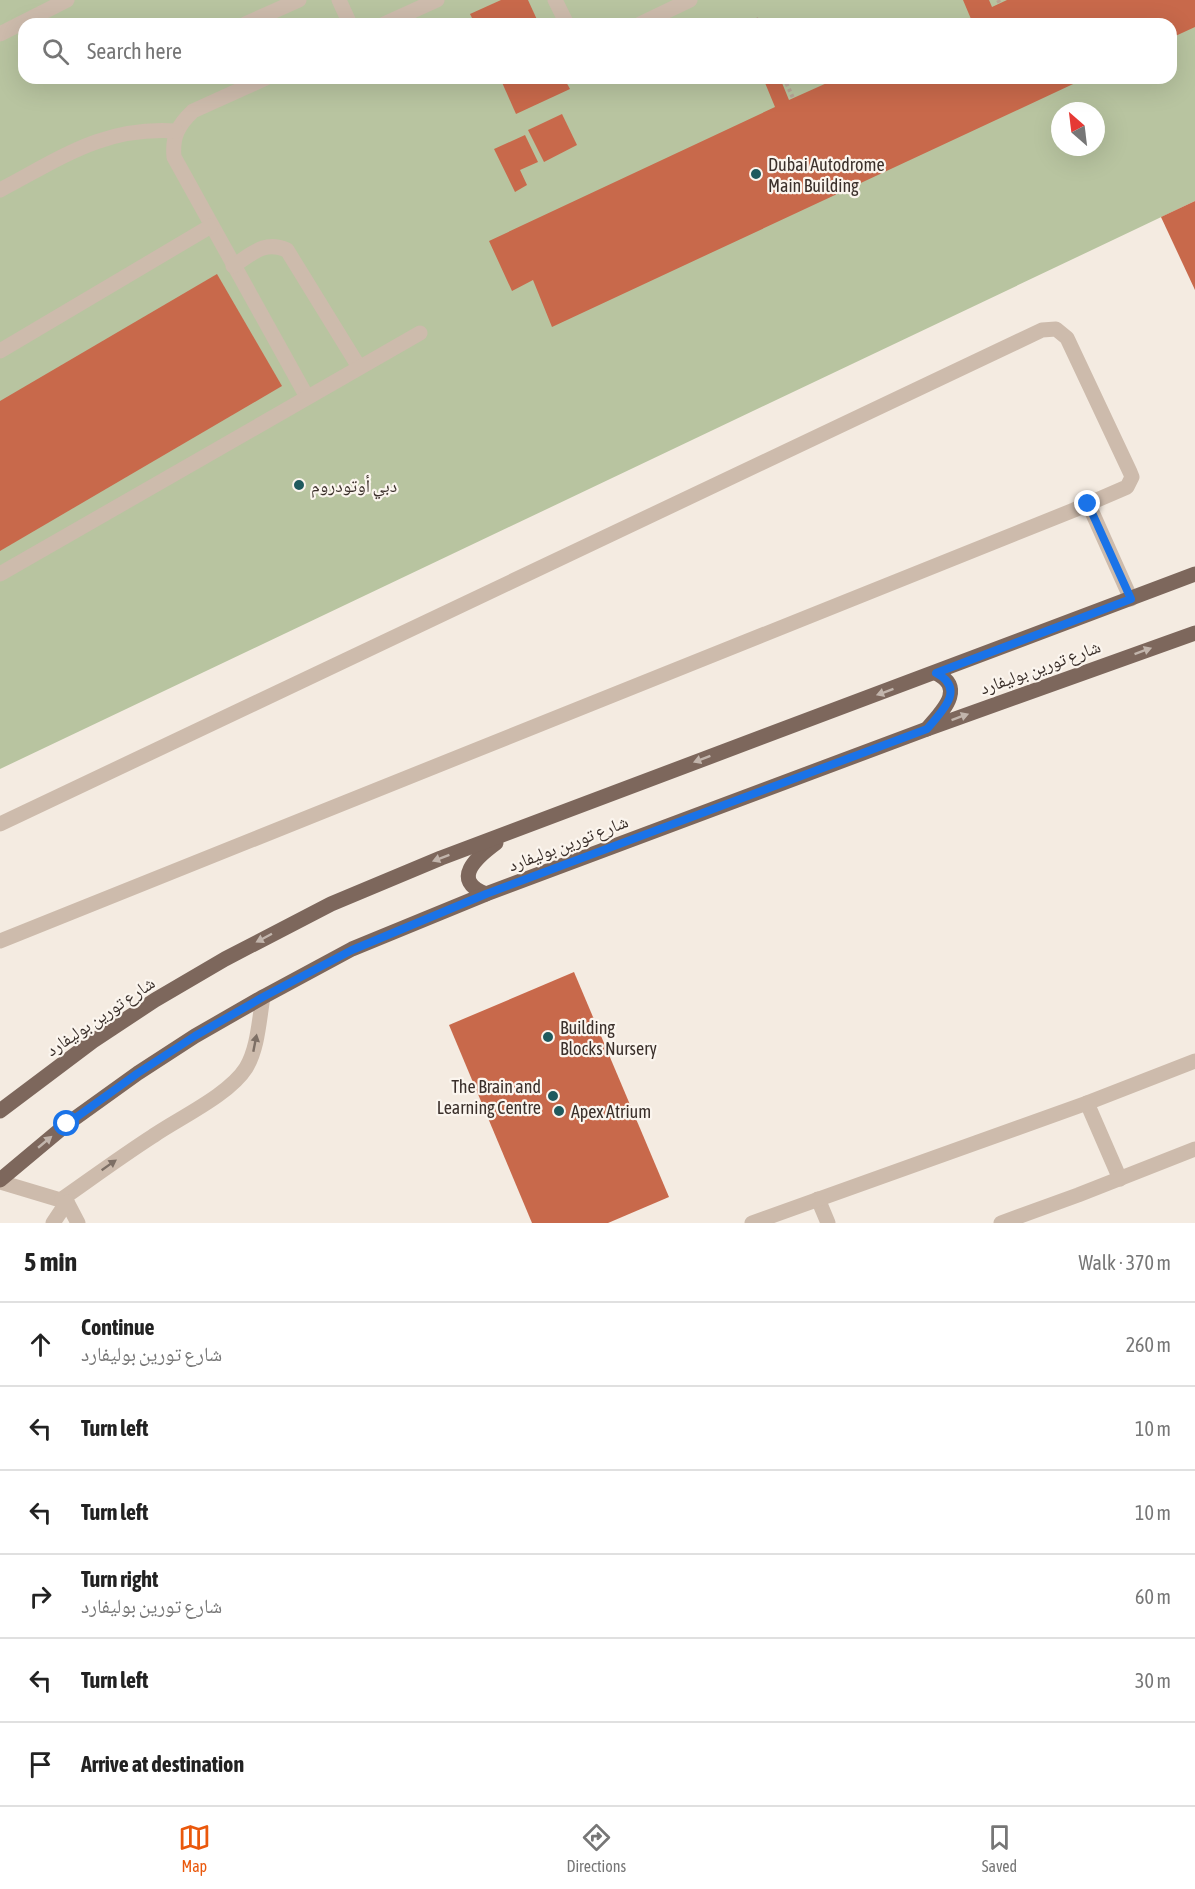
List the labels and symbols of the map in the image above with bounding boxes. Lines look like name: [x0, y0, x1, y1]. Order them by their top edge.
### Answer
north arrow: [1051, 102, 1105, 156]
place label: Dubai Autodrome Main Building: [768, 154, 885, 196]
marker: Dubai Autodrome Main Building: [749, 167, 763, 181]
place label: دبي أوتودروم: [311, 475, 397, 500]
marker: دبي أوتودروم: [292, 478, 306, 492]
route end: [1074, 490, 1100, 516]
street label: شارع تورين بوليفارد: [977, 635, 1104, 700]
one-way arrow: [1134, 646, 1152, 656]
one-way arrow: [876, 687, 894, 697]
one-way arrow: [951, 711, 969, 721]
one-way arrow: [693, 755, 711, 765]
street label: شارع تورين بوليفارد: [505, 810, 631, 876]
one-way arrow: [432, 854, 450, 864]
one-way arrow: [255, 933, 272, 943]
street label: شارع تورين بوليفارد: [41, 972, 159, 1061]
place label: Building Blocks Nursery: [560, 1017, 657, 1059]
marker: Building Blocks Nursery: [541, 1030, 555, 1044]
one-way arrow: [251, 1033, 260, 1052]
place label: The Brain and Learning Centre: [437, 1076, 541, 1118]
marker: The Brain and Learning Centre: [546, 1089, 560, 1103]
place label: Apex Atrium: [571, 1101, 651, 1122]
marker: Apex Atrium: [552, 1104, 566, 1118]
route start: [53, 1110, 79, 1136]
one-way arrow: [37, 1136, 53, 1149]
one-way arrow: [101, 1159, 117, 1171]

